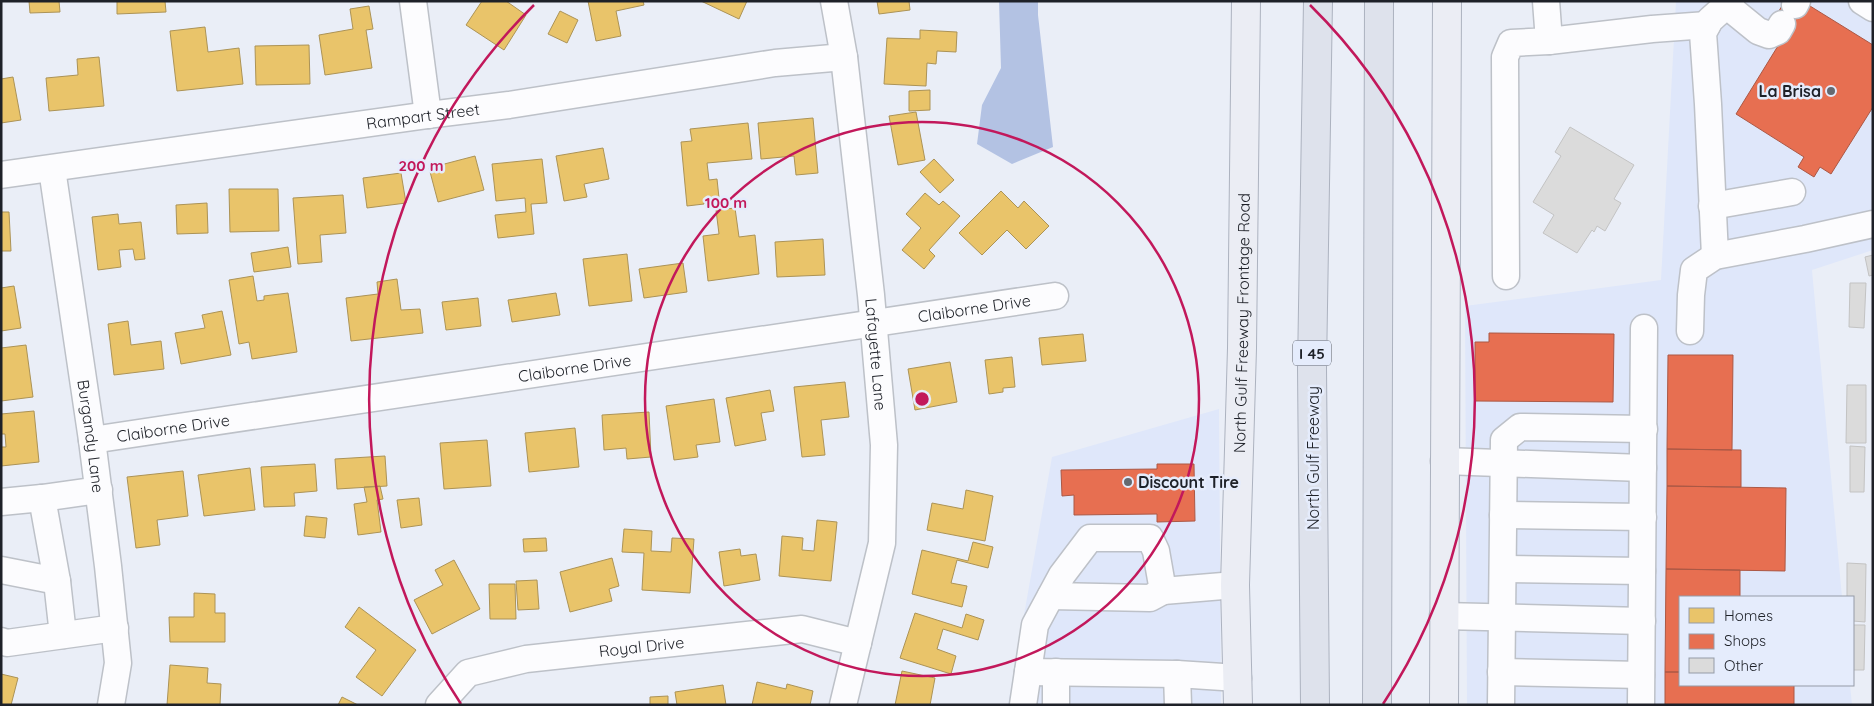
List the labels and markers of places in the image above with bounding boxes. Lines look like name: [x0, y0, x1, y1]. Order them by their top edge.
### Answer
place label: La Brisa: [1758, 81, 1821, 101]
marker: La Brisa: [1825, 85, 1837, 97]
centre of rings: [913, 390, 931, 408]
place label: Discount Tire: [1138, 472, 1239, 492]
marker: Discount Tire: [1122, 476, 1134, 488]

